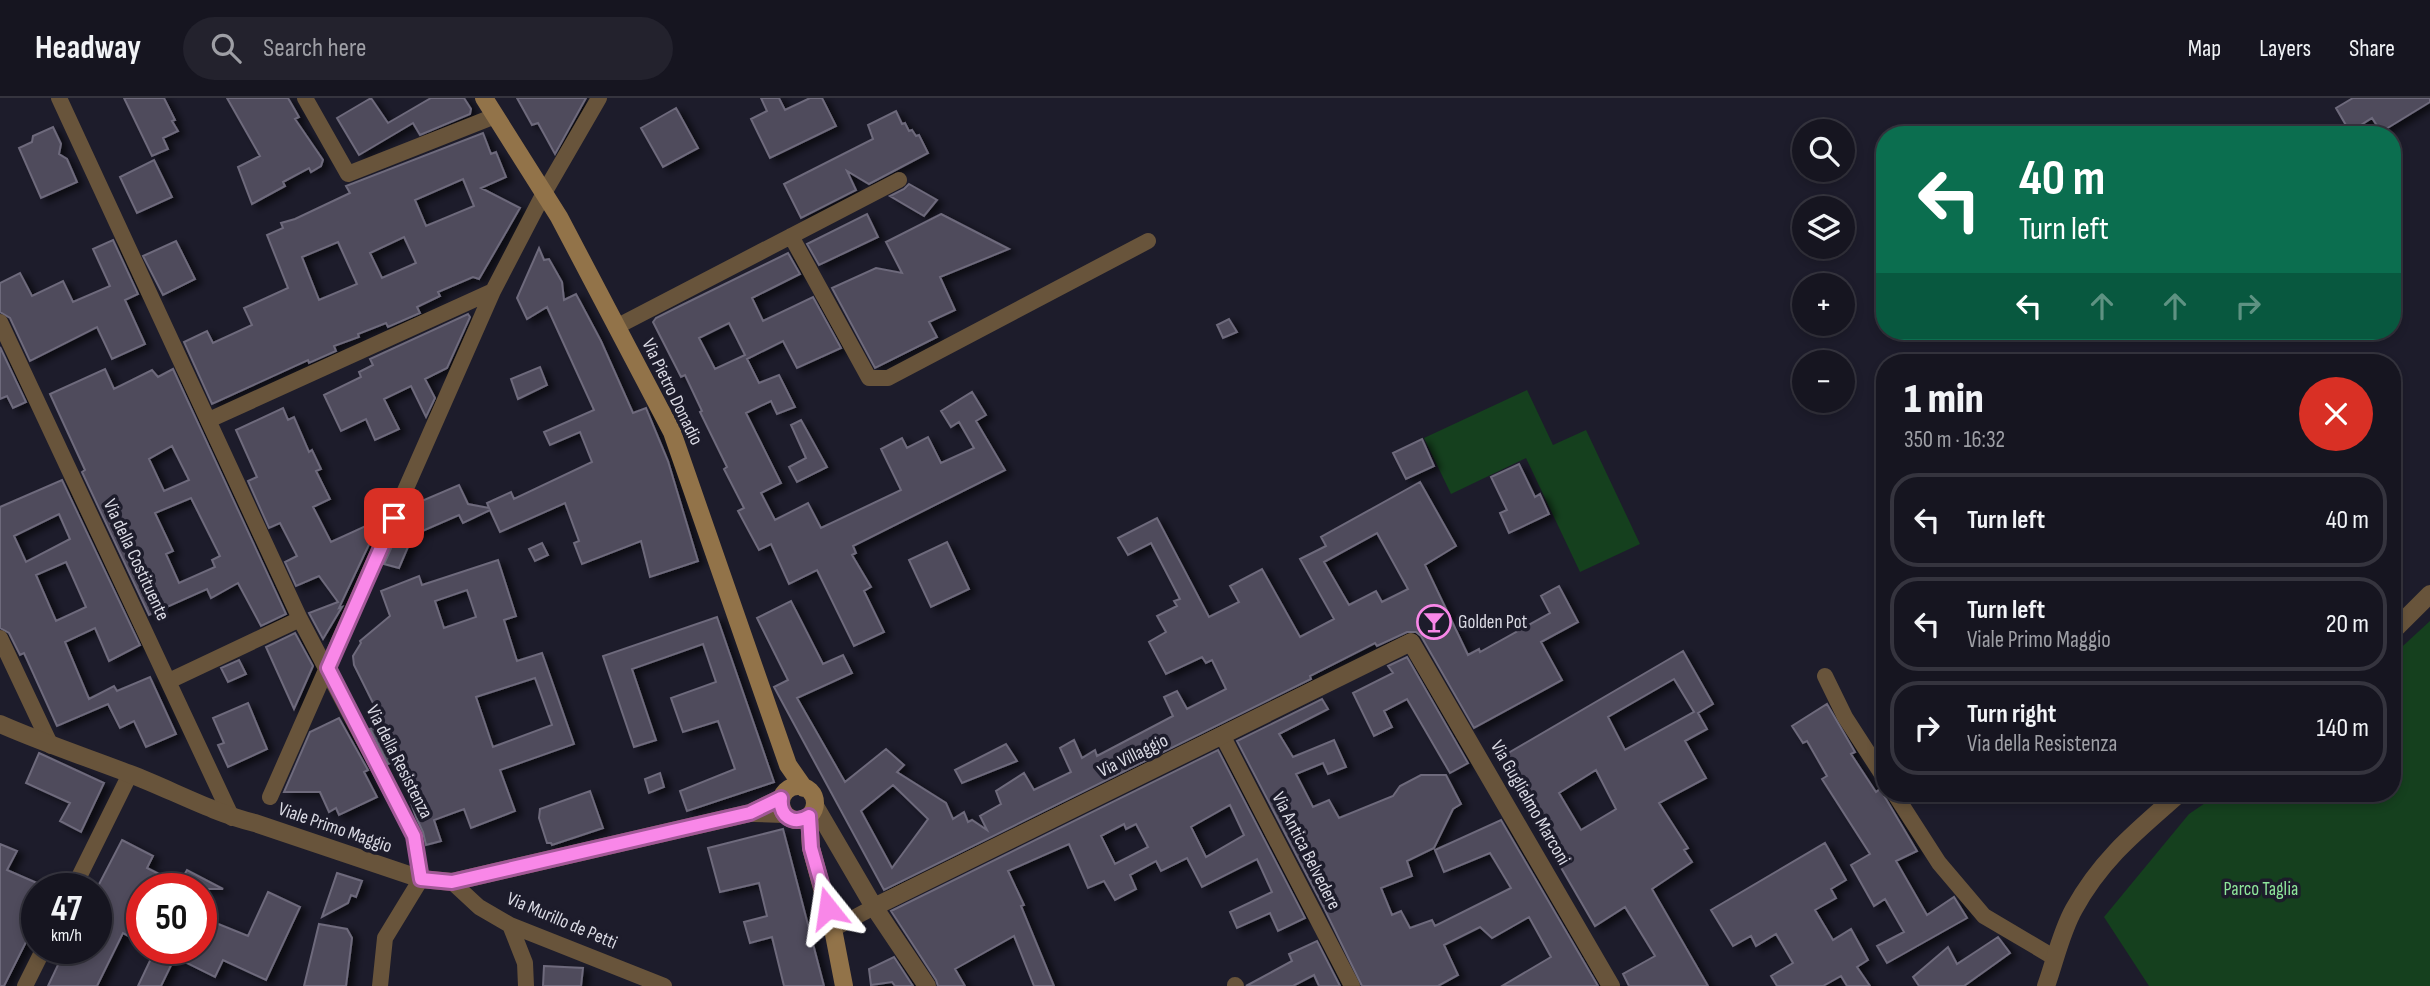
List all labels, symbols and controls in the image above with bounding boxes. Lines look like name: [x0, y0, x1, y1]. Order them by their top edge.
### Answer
search box: [183, 17, 673, 80]
text: Headway: [35, 28, 141, 68]
icon: search: [207, 29, 245, 67]
text: Search here: [263, 33, 366, 64]
text: Map: [2188, 34, 2221, 63]
text: Layers: [2259, 34, 2311, 63]
text: Share: [2349, 34, 2395, 63]
map controls: [1792, 119, 1855, 413]
button: search: [1792, 119, 1855, 182]
text: 40 m: [2019, 150, 2105, 209]
icon: left: [1904, 154, 1995, 245]
button: layers: [1792, 196, 1855, 259]
text: Turn left: [2019, 210, 2109, 249]
button: +: [1792, 273, 1855, 336]
icon: left: [2010, 287, 2048, 325]
icon: ahead: [2083, 287, 2121, 325]
icon: ahead: [2156, 287, 2194, 325]
icon: right: [2229, 287, 2267, 325]
street label: Via Pietro Donadio: [636, 335, 708, 449]
button: −: [1792, 350, 1855, 413]
text: 1 min: [1904, 374, 1984, 425]
button: close: [2299, 377, 2373, 451]
text: 350 m · 16:32: [1904, 426, 2005, 454]
pin: [364, 488, 424, 548]
street label: Via della Costituente: [98, 496, 174, 624]
icon: arrive: [375, 499, 413, 537]
icon: left: [1908, 501, 1946, 539]
text: Turn left: [1967, 505, 2045, 536]
text: 40 m: [2326, 505, 2369, 536]
text: Turn left: [1967, 595, 2045, 626]
bar icon: Golden Pot: [1415, 603, 1453, 641]
icon: left: [1908, 605, 1946, 643]
text: 20 m: [2326, 609, 2369, 640]
place label: Golden Pot: [1458, 611, 1528, 634]
text: Viale Primo Maggio: [1967, 626, 2111, 654]
text: Turn right: [1967, 699, 2056, 730]
street label: Via della Resistenza: [361, 701, 437, 823]
icon: right: [1908, 709, 1946, 747]
text: 140 m: [2317, 713, 2369, 744]
street label: Via Villaggio: [1094, 729, 1172, 783]
text: Via della Resistenza: [1967, 730, 2117, 758]
street label: Via Guglielmo Marconi: [1485, 737, 1575, 869]
street label: Via Antica Belvedere: [1266, 788, 1346, 914]
street label: Viale Primo Maggio: [275, 798, 395, 858]
position arrow: [791, 871, 865, 945]
speed limit sign: 50: [126, 873, 217, 964]
park label: Parco Taglia: [2224, 878, 2298, 901]
street label: Via Murillo de Petti: [503, 887, 621, 955]
text: 47: [51, 888, 82, 931]
text: km/h: [51, 925, 82, 946]

